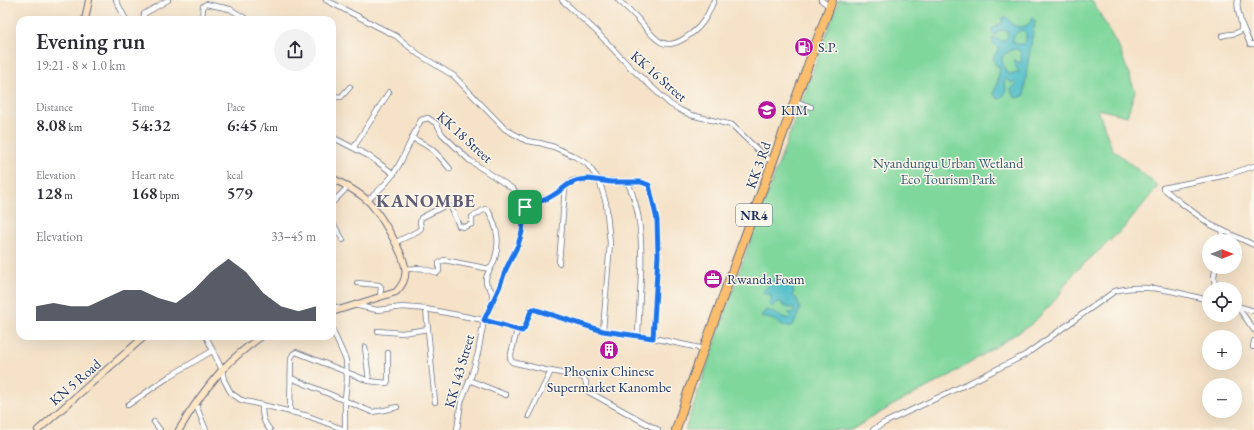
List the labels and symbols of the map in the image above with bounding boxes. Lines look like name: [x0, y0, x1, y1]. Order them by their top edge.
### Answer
fuel station icon: S.P.: [793, 36, 815, 58]
place label: S.P.: [818, 38, 838, 56]
street label: KK 16 Street: [627, 47, 691, 106]
school or university icon: KIM: [756, 99, 778, 121]
place label: KIM: [781, 101, 808, 119]
street label: KK 18 Street: [433, 107, 497, 167]
street label: KK 3 Rd: [741, 138, 775, 191]
park label: Nyandungu Urban Wetland Eco Tourism Park: [873, 154, 1024, 188]
district label: KANOMBE: [376, 189, 476, 212]
pin: [508, 190, 542, 224]
road number: NR4: [736, 204, 772, 226]
north arrow: [1202, 234, 1242, 274]
office icon: Rwanda Foam: [702, 268, 724, 290]
place label: Rwanda Foam: [727, 270, 805, 288]
street label: KK 143 Street: [440, 332, 478, 410]
building icon: Phoenix Chinese Supermarket Kanombe: [598, 339, 620, 361]
street label: KN 5 Road: [46, 354, 105, 409]
place label: Phoenix Chinese Supermarket Kanombe: [547, 362, 672, 396]

